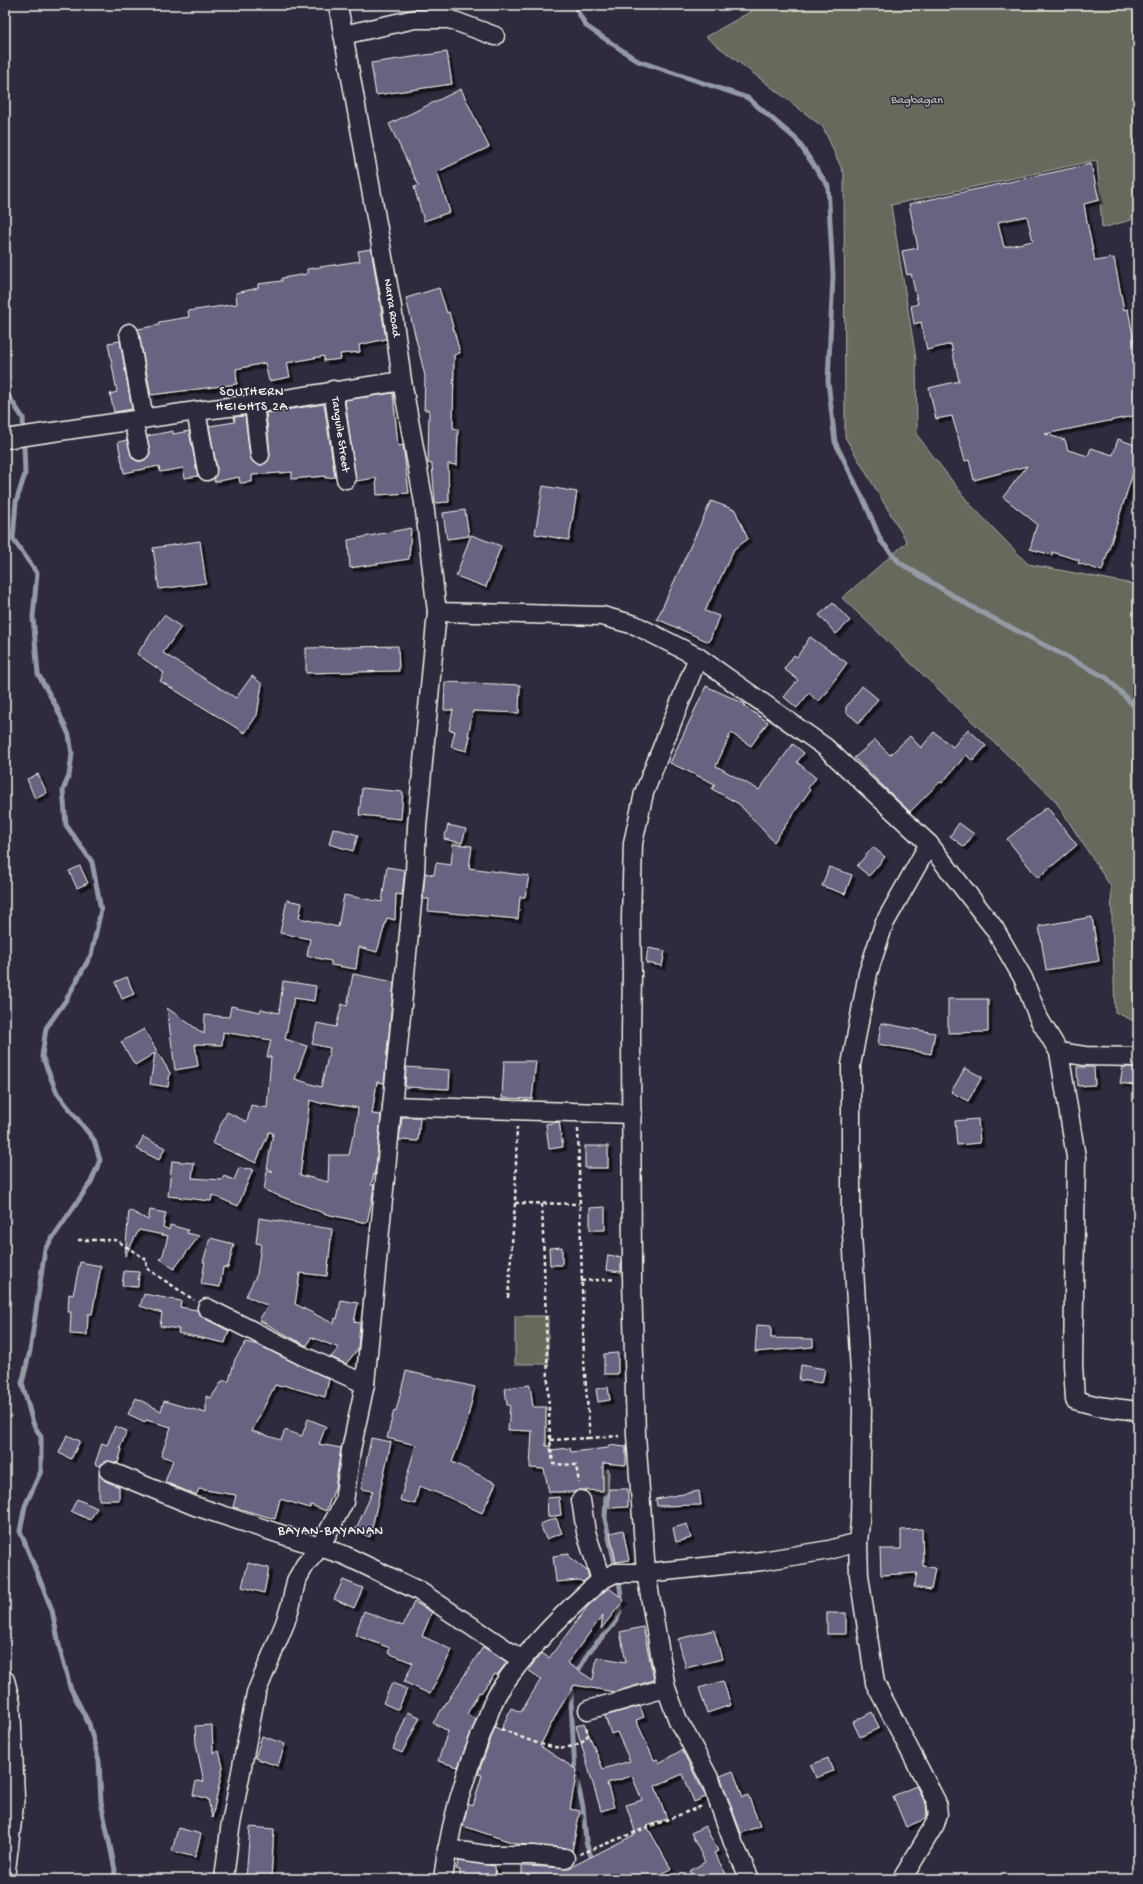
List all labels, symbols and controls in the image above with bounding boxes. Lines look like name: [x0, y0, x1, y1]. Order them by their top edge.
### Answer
park label: Bagbagan: [890, 94, 943, 108]
street label: Narra Road: [379, 278, 403, 339]
district label: SOUTHERN HEIGHTS 2A: [216, 385, 289, 415]
street label: Tanguile Street: [327, 395, 352, 474]
district label: BAYAN-BAYANAN: [277, 1524, 384, 1539]

